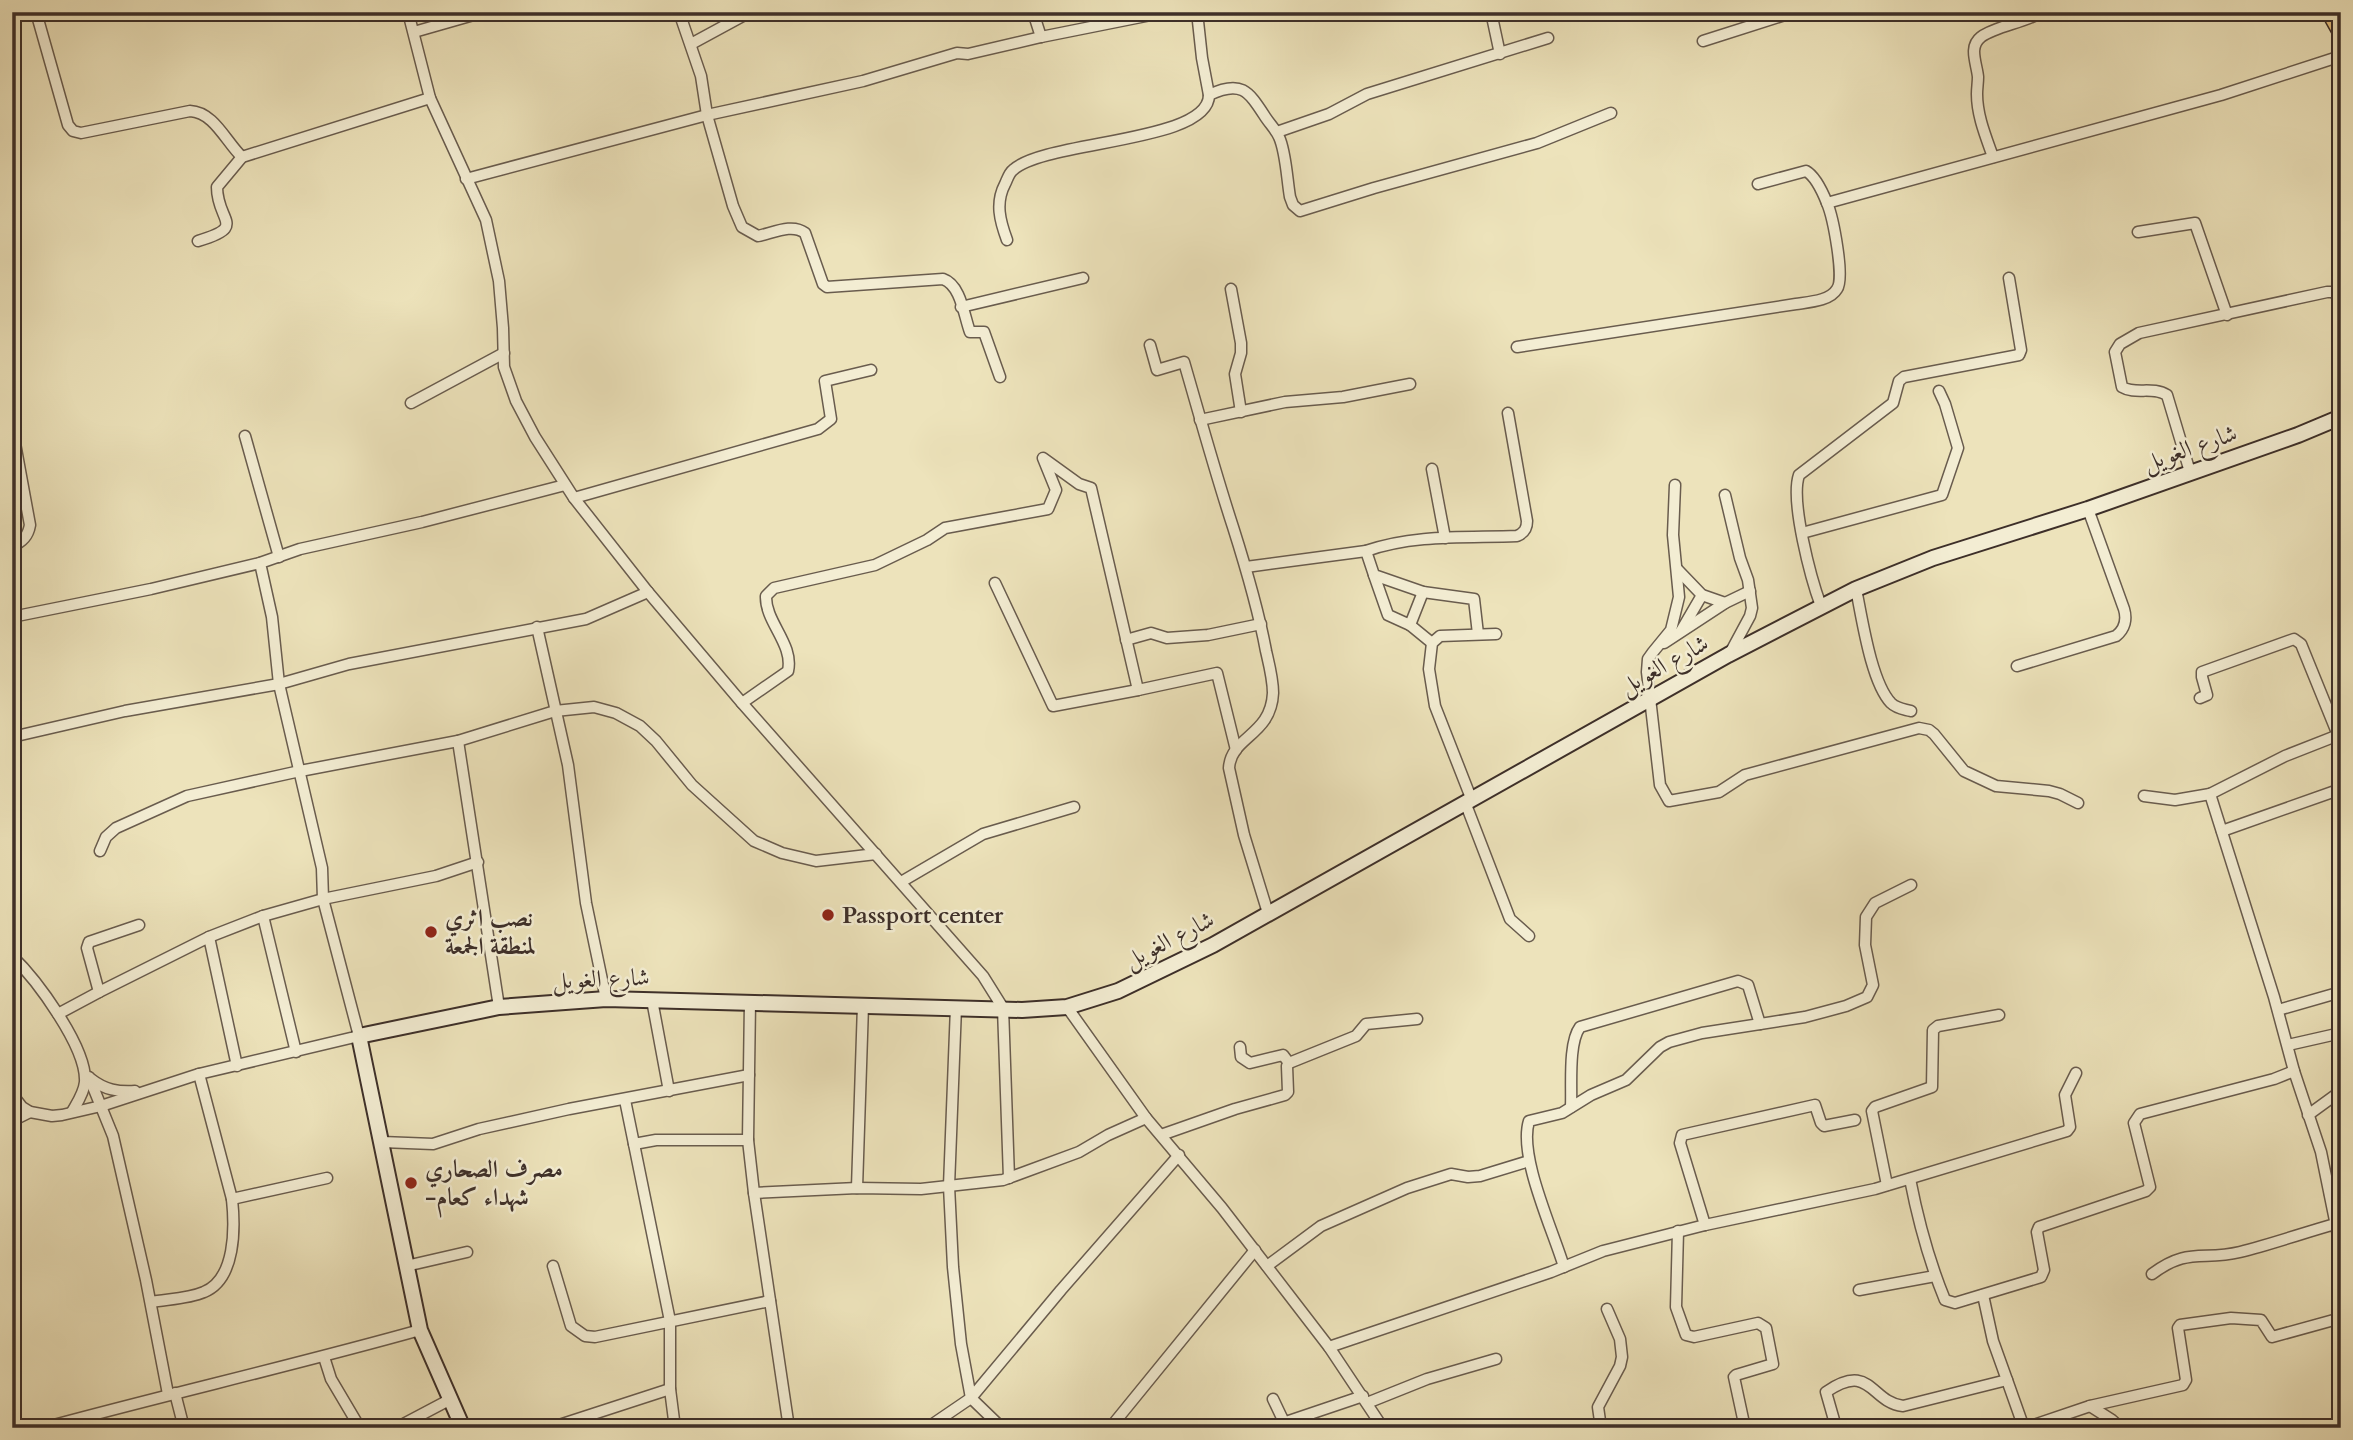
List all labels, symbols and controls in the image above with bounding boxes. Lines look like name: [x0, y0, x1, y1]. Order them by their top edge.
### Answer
street label: شارع الغويل: [2139, 417, 2242, 482]
street label: شارع الغويل: [1613, 627, 1716, 706]
place label: Passport center: [842, 899, 1004, 932]
place label: نصب اثري لمنطقة الجمعة: [445, 902, 536, 963]
street label: شارع الغويل: [1118, 903, 1221, 980]
marker: Passport center: [820, 907, 836, 923]
marker: نصب اثري لمنطقة الجمعة: [423, 924, 439, 940]
street label: شارع الغويل: [552, 961, 650, 1000]
place label: مصرف الصحاري -شهداء كعام: [425, 1153, 563, 1218]
marker: مصرف الصحاري -شهداء كعام: [403, 1175, 419, 1191]

